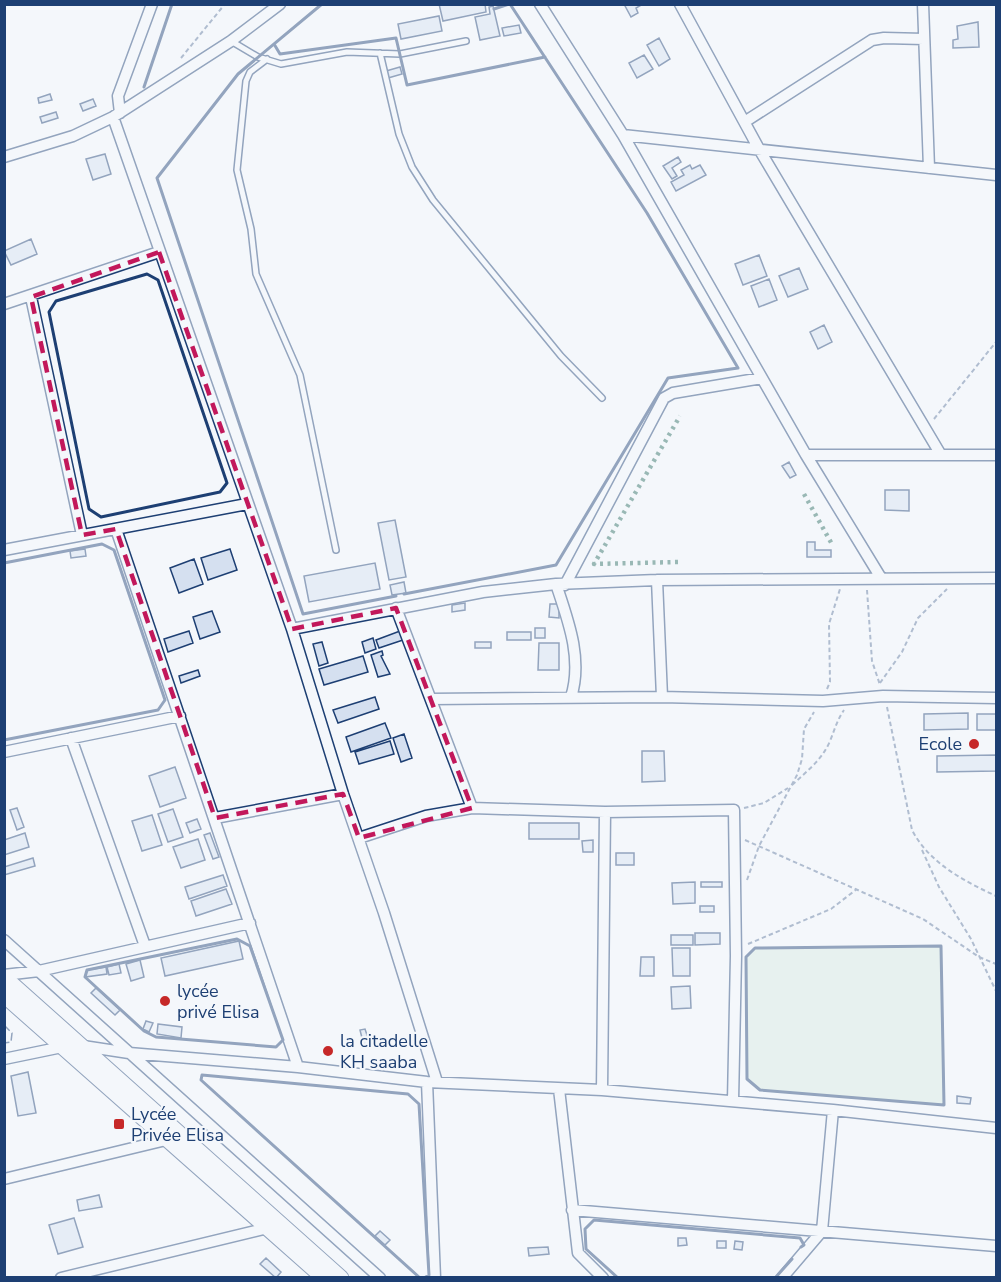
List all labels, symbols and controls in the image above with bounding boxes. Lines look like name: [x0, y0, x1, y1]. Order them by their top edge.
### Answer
place label: Ecole: [919, 732, 962, 756]
marker: Ecole: [967, 737, 981, 751]
place label: lycée privé Elisa: [177, 979, 260, 1024]
marker: lycée privé Elisa: [158, 994, 172, 1008]
place label: la citadelle KH saaba: [340, 1029, 428, 1074]
marker: la citadelle KH saaba: [321, 1044, 335, 1058]
place label: Lycée Privée Elisa: [131, 1102, 224, 1147]
marker: Lycée Privée Elisa: [112, 1117, 126, 1131]

